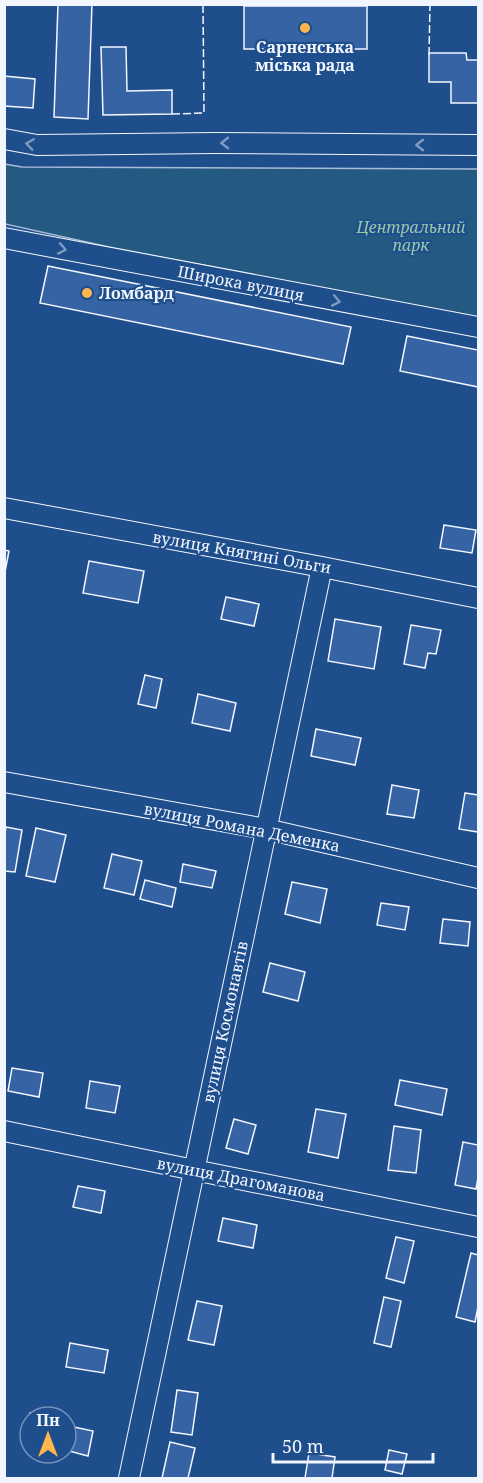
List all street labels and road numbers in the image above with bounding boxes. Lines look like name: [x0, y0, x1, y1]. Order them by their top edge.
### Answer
street label: Широка вулиця: [176, 260, 306, 306]
street label: вулиця Княгині Ольги: [151, 525, 333, 579]
street label: вулиця Романа Деменка: [142, 797, 342, 857]
street label: вулиця Космонавтів: [197, 939, 253, 1105]
street label: вулиця Драгоманова: [155, 1152, 327, 1206]

